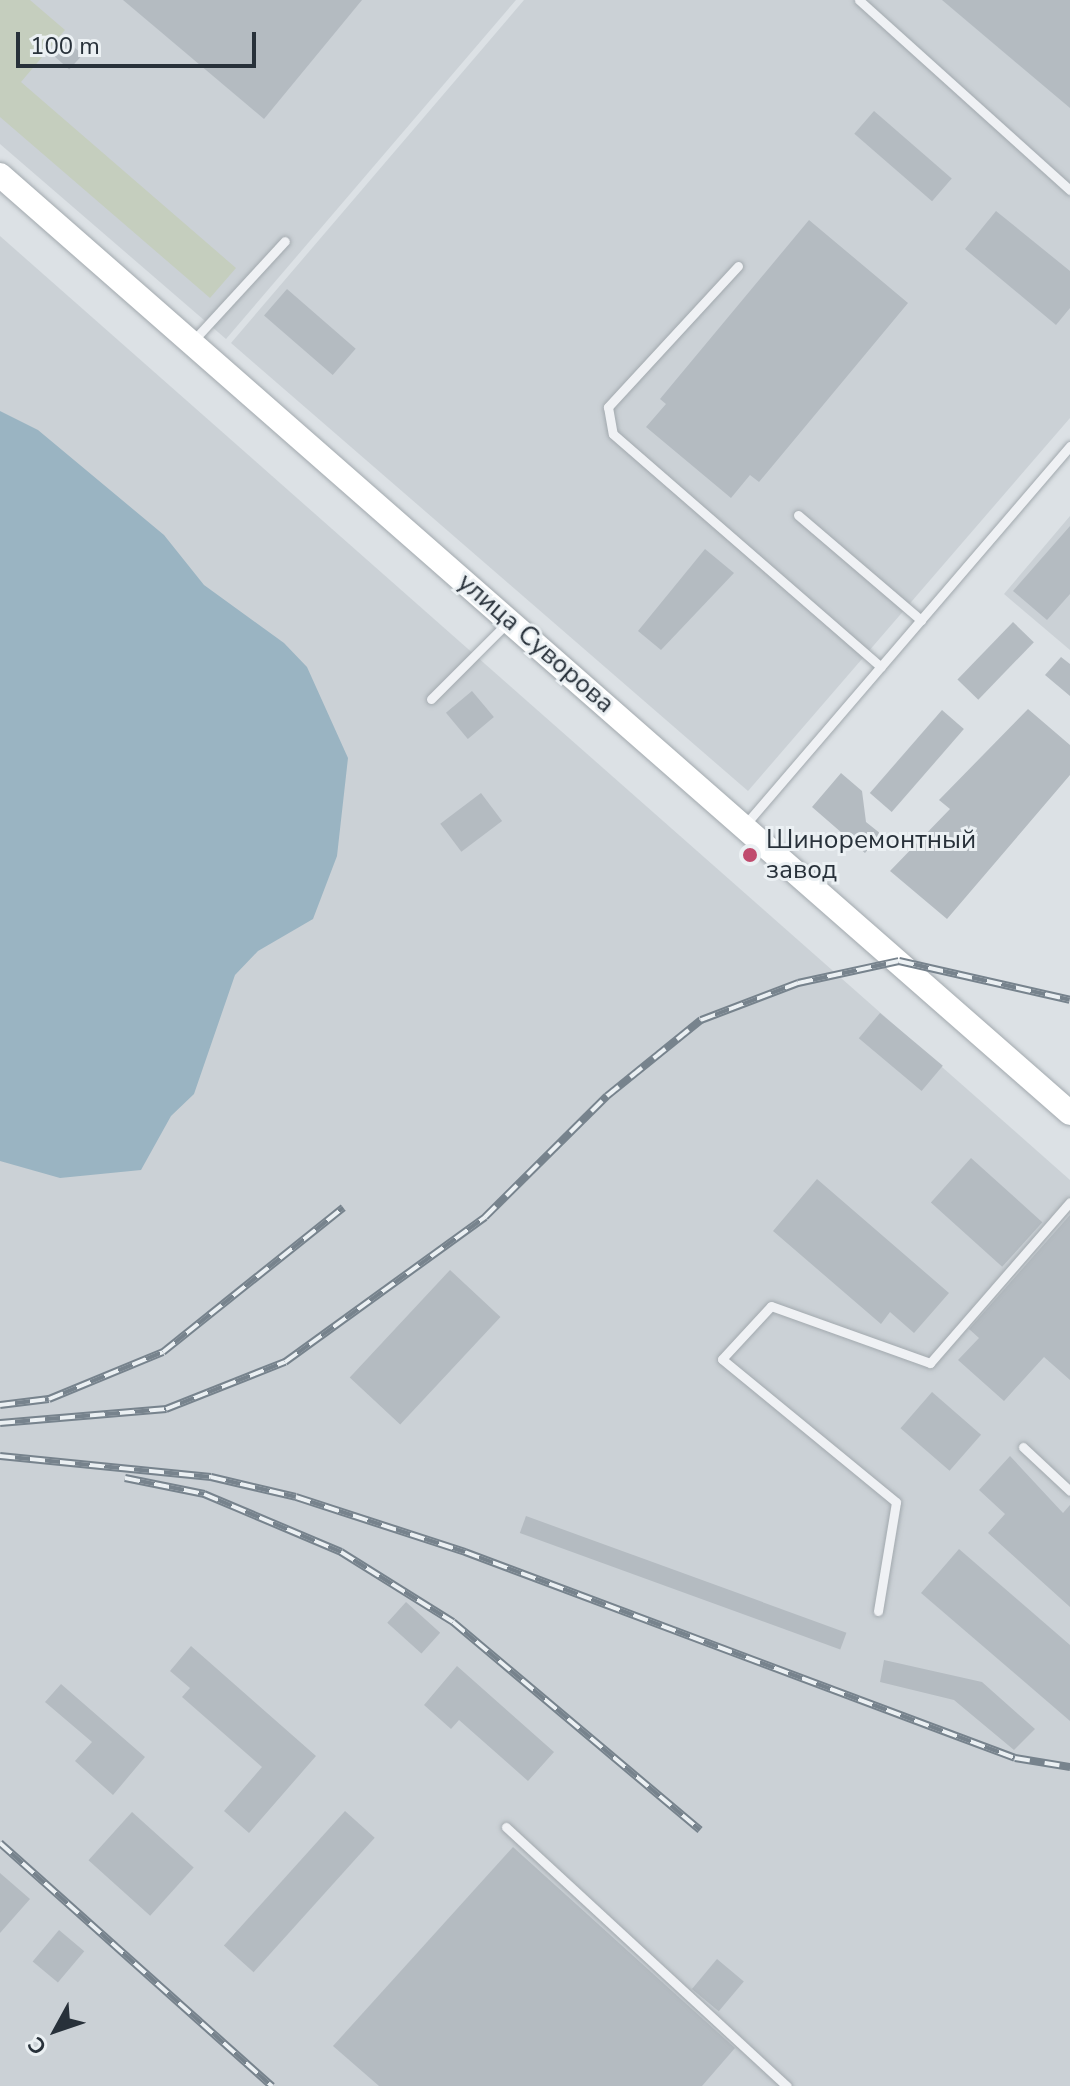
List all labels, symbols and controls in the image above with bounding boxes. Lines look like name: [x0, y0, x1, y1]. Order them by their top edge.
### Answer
scale bar: [20, 16, 260, 66]
text: 100 m: [30, 30, 100, 62]
street label: улица Суворова: [451, 567, 621, 719]
place label: Шиноремонтный завод: [766, 824, 976, 886]
marker: Шиноремонтный завод: [741, 846, 759, 864]
north arrow: [16, 1990, 96, 2070]
text: С: [21, 2030, 54, 2061]

